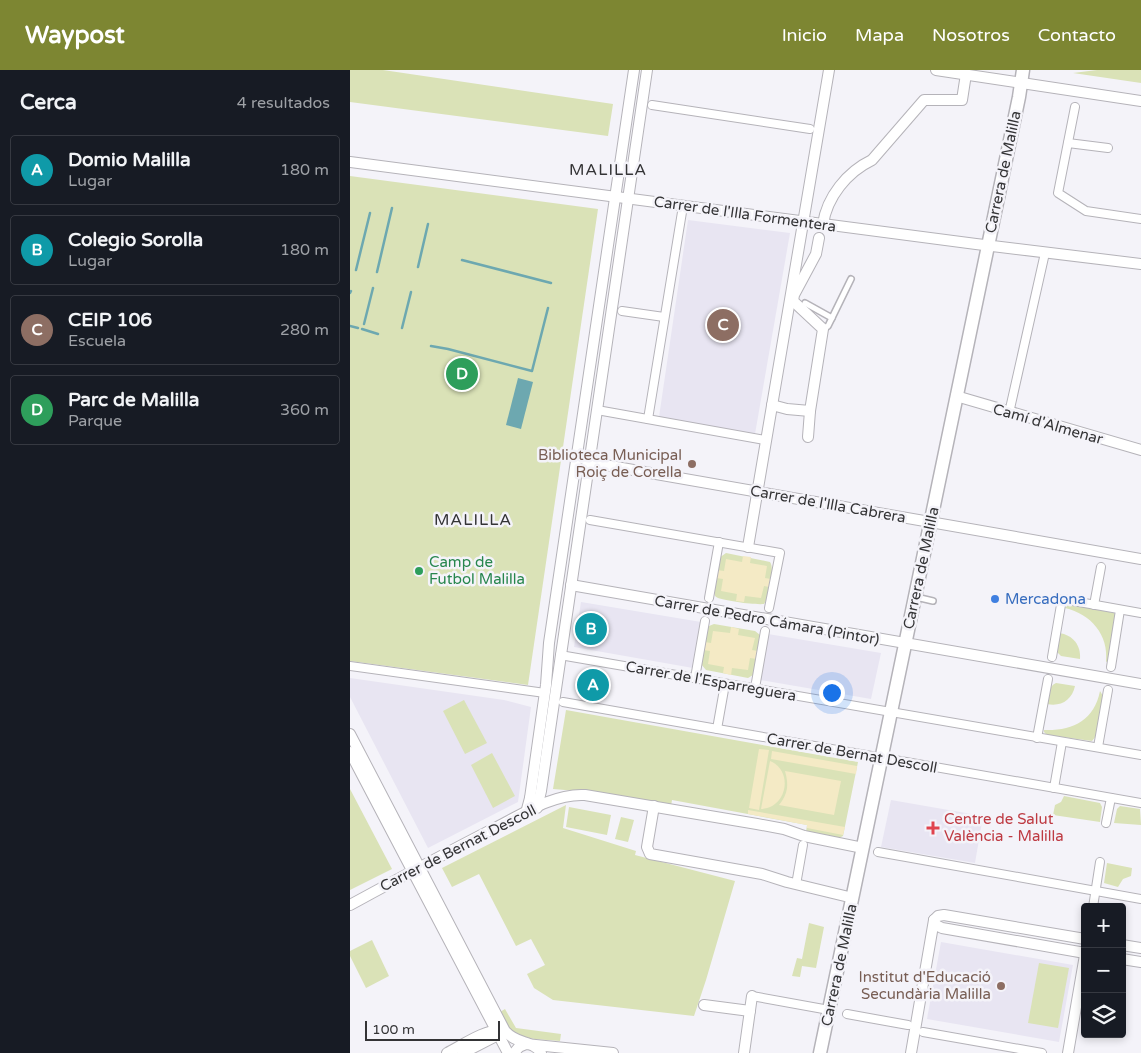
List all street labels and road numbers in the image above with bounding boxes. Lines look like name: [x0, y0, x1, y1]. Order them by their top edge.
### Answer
street label: Carrera de Malilla: [981, 109, 1025, 235]
street label: Carrer de l'Illa Formentera: [653, 192, 837, 236]
street label: Camí d'Almenar: [991, 400, 1105, 448]
street label: Carrer de l'Illa Cabrera: [749, 481, 907, 527]
street label: Carrera de Malilla: [899, 505, 943, 631]
street label: Carrer de Pedro Cámara (Pintor): [653, 591, 881, 649]
street label: Carrer de l'Esparreguera: [624, 657, 798, 705]
street label: Carrer de Bernat Descoll: [765, 729, 939, 777]
street label: Carrer de Bernat Descoll: [377, 801, 539, 895]
street label: Carrera de Malilla: [817, 902, 861, 1028]

